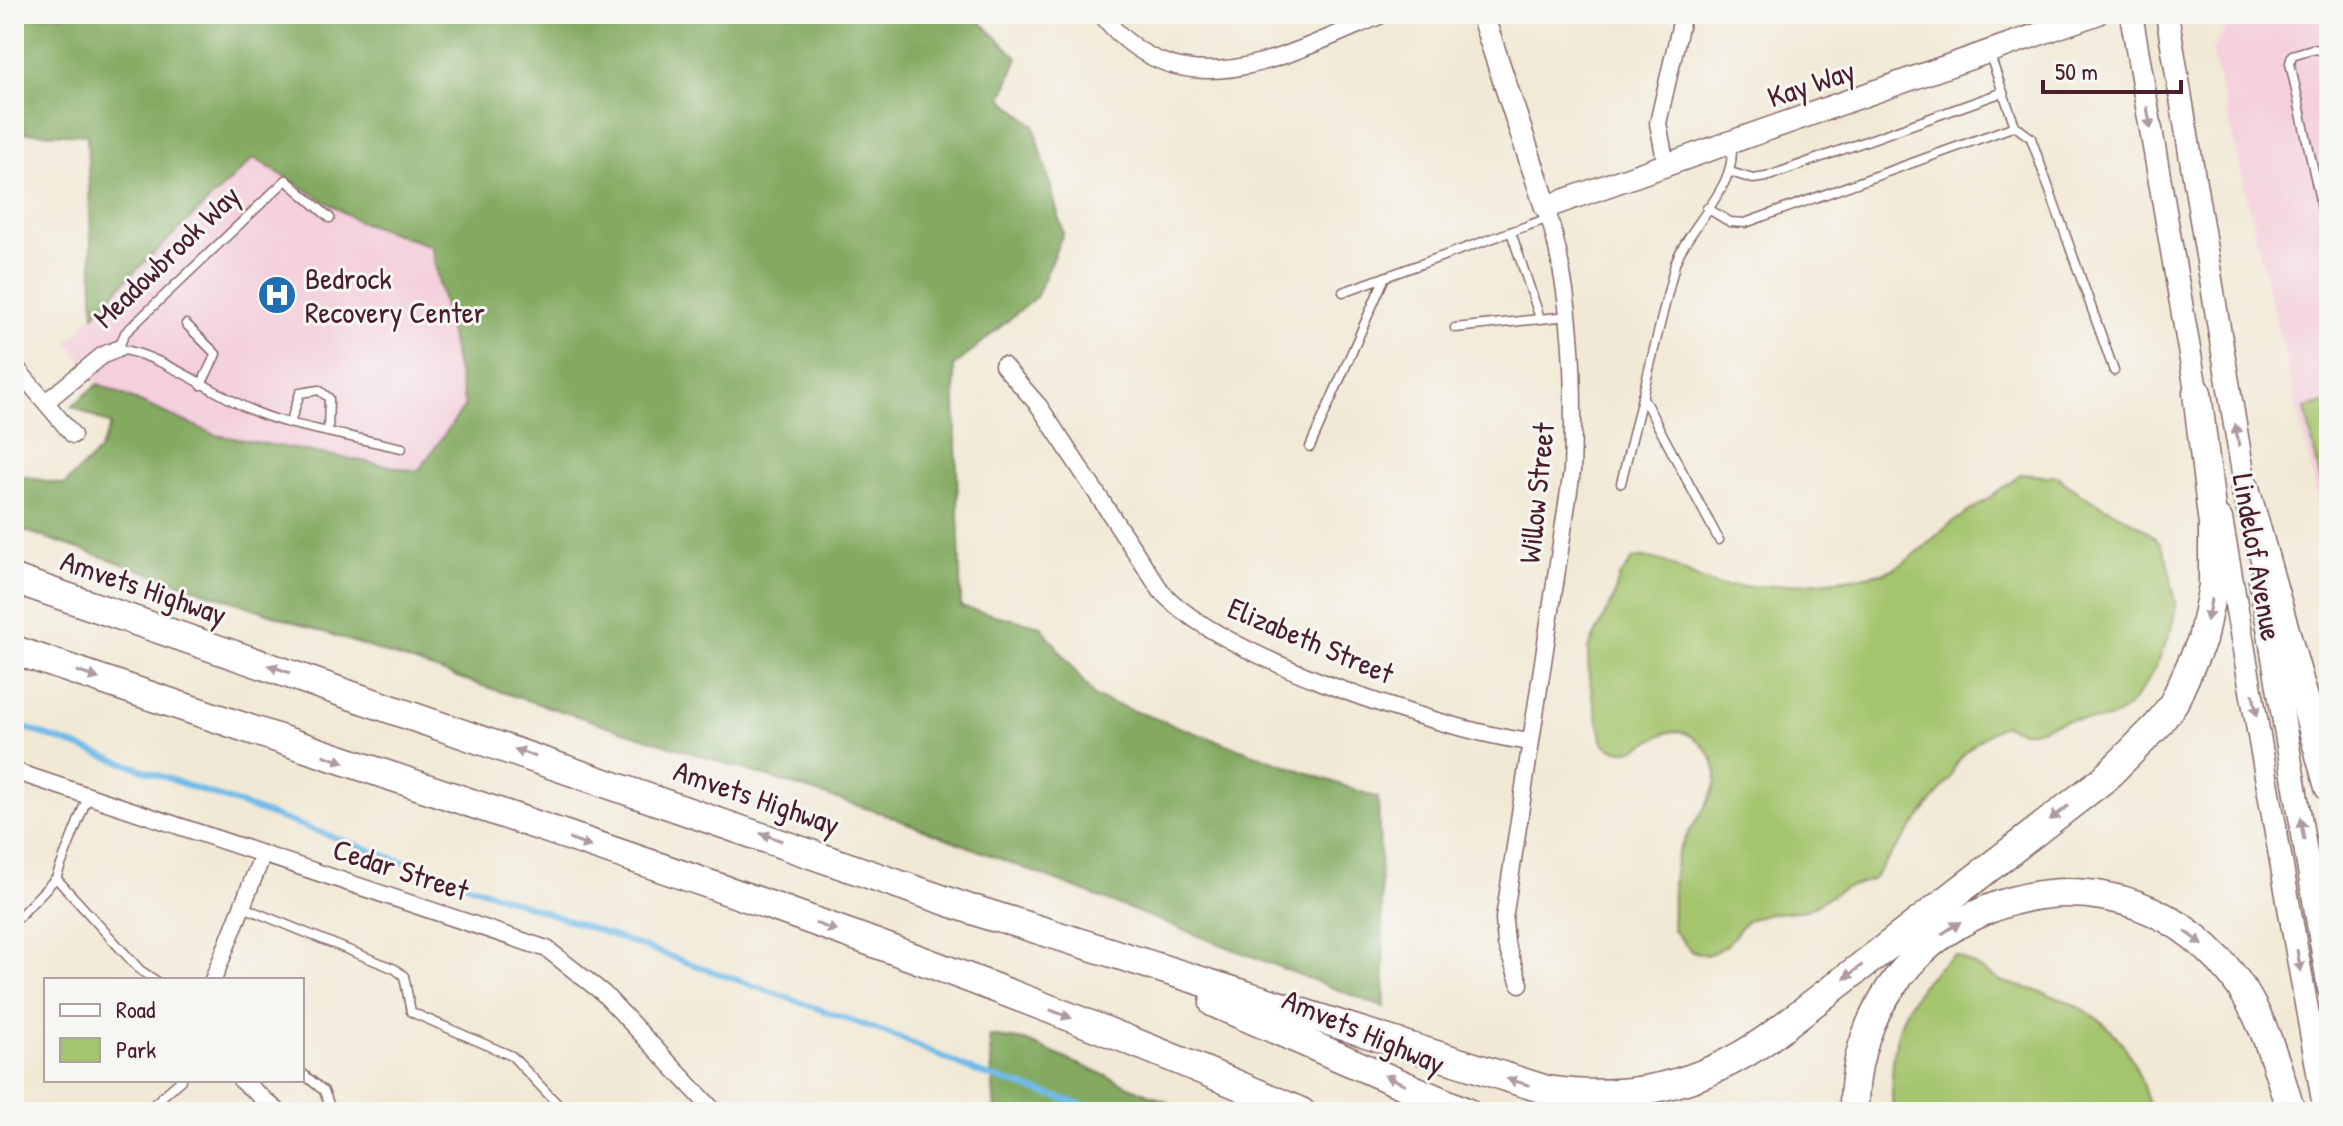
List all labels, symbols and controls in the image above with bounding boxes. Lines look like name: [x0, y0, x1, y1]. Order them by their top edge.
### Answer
scale bar: [2043, 44, 2181, 94]
street label: Kay Way: [1762, 49, 1860, 117]
text: 50 m: [2055, 55, 2098, 87]
one-way arrow: [2143, 106, 2156, 131]
street label: Meadowbrook Way: [84, 176, 248, 336]
place label: Bedrock Recovery Center: [305, 258, 486, 332]
hospital icon: Bedrock Recovery Center: [256, 274, 298, 316]
street label: Willow Street: [1509, 420, 1563, 565]
one-way arrow: [2230, 422, 2243, 447]
street label: Lindelof Avenue: [2224, 470, 2292, 644]
street label: Amvets Highway: [56, 540, 232, 634]
street label: Elizabeth Street: [1222, 587, 1401, 693]
one-way arrow: [2202, 597, 2215, 622]
one-way arrow: [266, 663, 290, 675]
one-way arrow: [76, 669, 100, 681]
one-way arrow: [2249, 693, 2261, 718]
one-way arrow: [513, 747, 537, 759]
street label: Amvets Highway: [669, 750, 845, 844]
one-way arrow: [322, 753, 346, 765]
one-way arrow: [2049, 805, 2069, 821]
one-way arrow: [2295, 817, 2307, 842]
street label: Cedar Street: [328, 828, 474, 910]
one-way arrow: [759, 831, 783, 843]
one-way arrow: [568, 837, 592, 849]
one-way arrow: [814, 921, 838, 933]
one-way arrow: [1940, 921, 1962, 935]
one-way arrow: [2184, 929, 2204, 945]
one-way arrow: [2293, 949, 2306, 974]
one-way arrow: [1843, 964, 1864, 980]
legend: [44, 978, 304, 1082]
street label: Amvets Highway: [1277, 979, 1451, 1083]
text: Road: [116, 993, 155, 1025]
one-way arrow: [1049, 1008, 1073, 1021]
text: Park: [116, 1033, 156, 1065]
one-way arrow: [1383, 1073, 1407, 1087]
one-way arrow: [1506, 1075, 1530, 1088]

